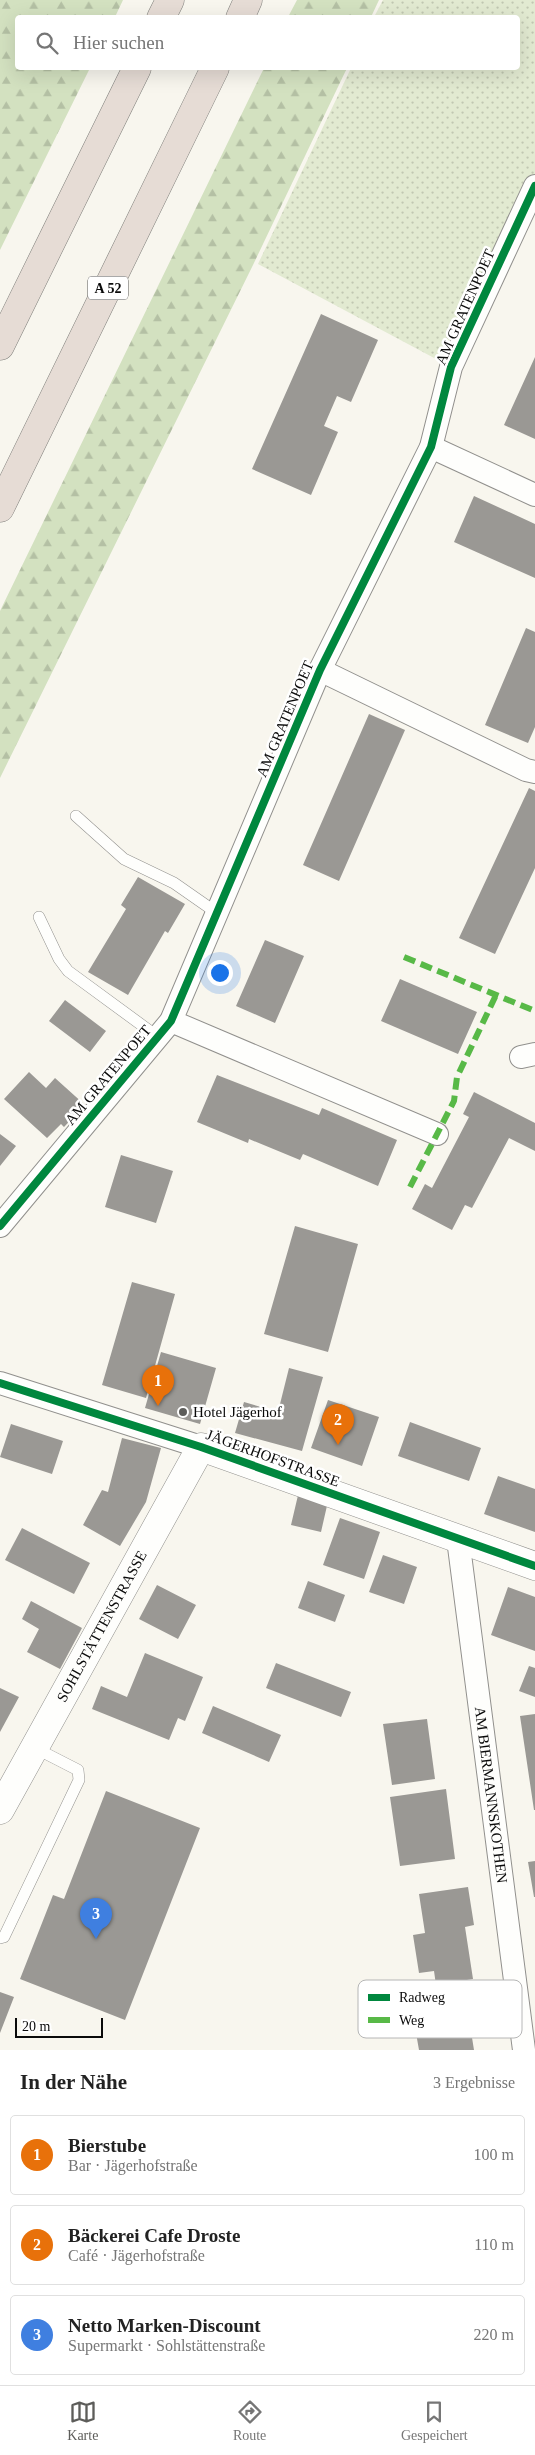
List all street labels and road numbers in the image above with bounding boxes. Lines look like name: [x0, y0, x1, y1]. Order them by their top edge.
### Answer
street label: AM GRATENPOET: [432, 247, 498, 367]
road number: A 52: [88, 276, 128, 300]
street label: AM GRATENPOET: [253, 659, 317, 779]
street label: AM GRATENPOET: [62, 1022, 154, 1128]
street label: JÄGERHOFSTRASSE: [204, 1426, 342, 1490]
street label: SOHLSTÄTTENSTRASSE: [54, 1548, 150, 1705]
street label: AM BIERMANNSKOTHEN: [472, 1706, 510, 1884]

